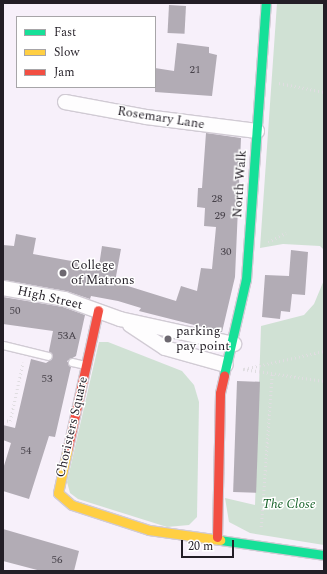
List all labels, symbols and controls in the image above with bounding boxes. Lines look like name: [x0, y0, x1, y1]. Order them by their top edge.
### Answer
legend: [16, 16, 156, 88]
text: Fast: [54, 23, 76, 42]
text: Slow: [54, 43, 79, 62]
text: Jam: [54, 63, 75, 82]
house number: 21: [190, 63, 200, 77]
street label: Rosemary Lane: [116, 103, 206, 133]
street label: North Walk: [230, 150, 250, 218]
house number: 28: [212, 192, 222, 206]
house number: 29: [215, 209, 225, 223]
house number: 30: [221, 245, 231, 259]
place label: College of Matrons: [71, 258, 135, 289]
marker: College of Matrons: [58, 268, 68, 278]
street label: High Street: [16, 283, 84, 313]
house number: 50: [10, 304, 20, 318]
place label: parking pay point: [176, 324, 230, 355]
house number: 53A: [57, 329, 77, 343]
marker: parking pay point: [163, 334, 173, 344]
house number: 53: [42, 372, 52, 386]
street label: Choristers Square: [53, 375, 91, 479]
house number: 54: [21, 444, 31, 458]
park label: The Close: [263, 496, 315, 512]
scale bar: [183, 532, 236, 558]
text: 20 m: [188, 537, 213, 556]
house number: 56: [52, 553, 62, 567]

